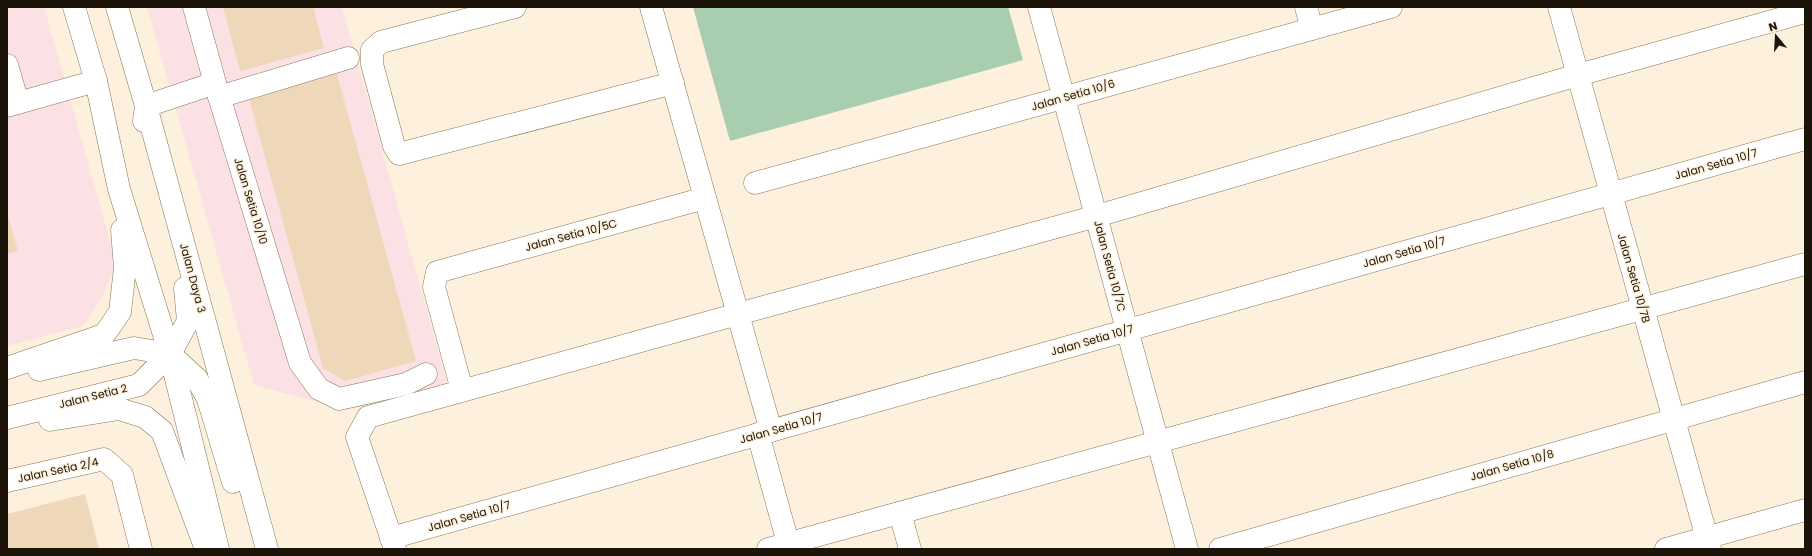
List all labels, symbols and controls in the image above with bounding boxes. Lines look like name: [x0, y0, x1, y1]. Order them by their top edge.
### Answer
north arrow: [1756, 16, 1796, 56]
text: N: [1766, 18, 1779, 35]
street label: Jalan Setia 10/6: [1029, 75, 1117, 115]
street label: Jalan Setia 10/7: [1673, 145, 1759, 183]
street label: Jalan Setia 10/10: [230, 156, 272, 246]
street label: Jalan Setia 10/5C: [523, 215, 619, 255]
street label: Jalan Setia 10/7C: [1090, 219, 1130, 313]
street label: Jalan Setia 10/7B: [1614, 231, 1654, 325]
street label: Jalan Setia 10/7: [1361, 233, 1447, 271]
street label: Jalan Daya 3: [176, 241, 210, 315]
street label: Jalan Setia 10/7: [1049, 321, 1135, 359]
street label: Jalan Setia 2: [57, 380, 129, 412]
street label: Jalan Setia 10/7: [738, 409, 824, 447]
street label: Jalan Setia 10/8: [1468, 445, 1556, 485]
street label: Jalan Setia 2/4: [16, 454, 100, 486]
street label: Jalan Setia 10/7: [426, 497, 512, 535]

